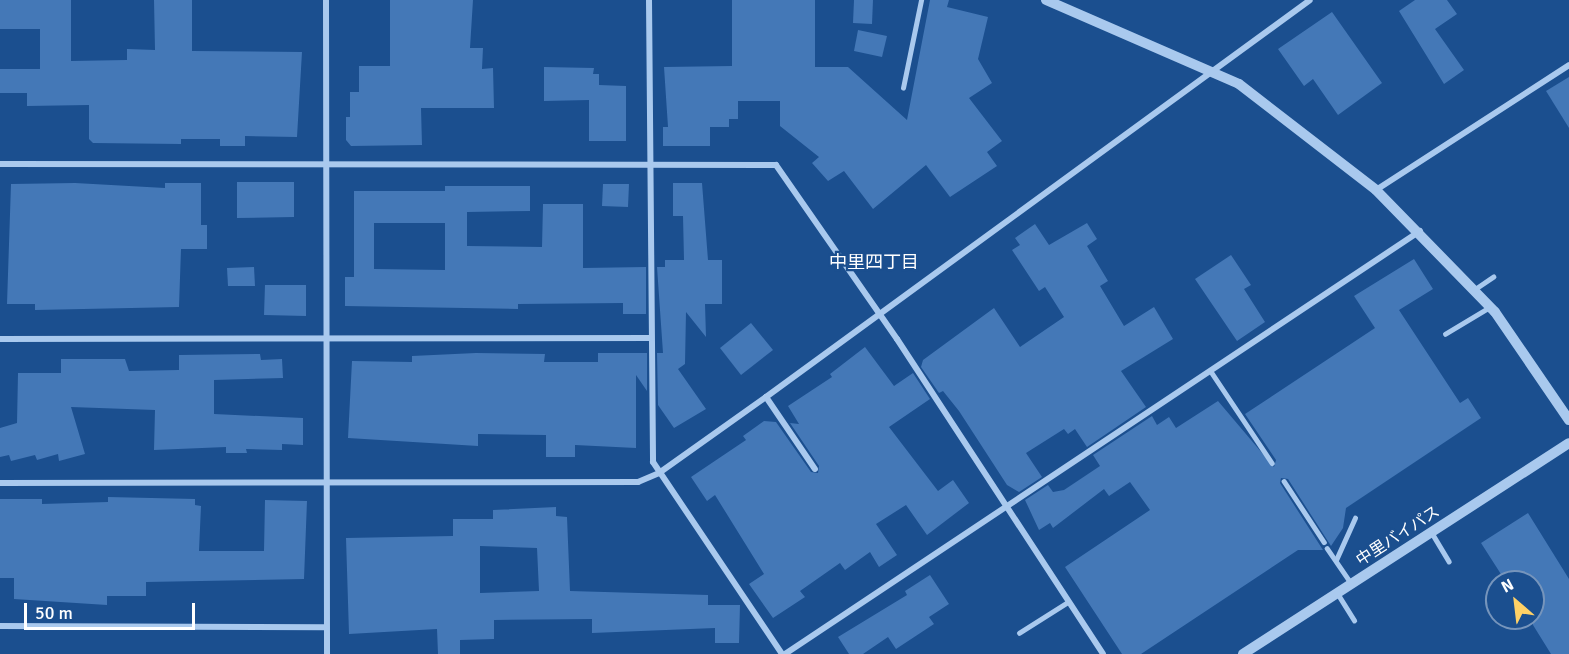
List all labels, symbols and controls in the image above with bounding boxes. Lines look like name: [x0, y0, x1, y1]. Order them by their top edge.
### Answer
district label: 中里四丁目: [829, 251, 919, 273]
street label: 中里バイパス: [1353, 502, 1443, 570]
north arrow: [1485, 570, 1545, 630]
text: N: [1498, 574, 1517, 597]
scale bar: [27, 591, 198, 629]
text: 50 m: [35, 602, 73, 624]

